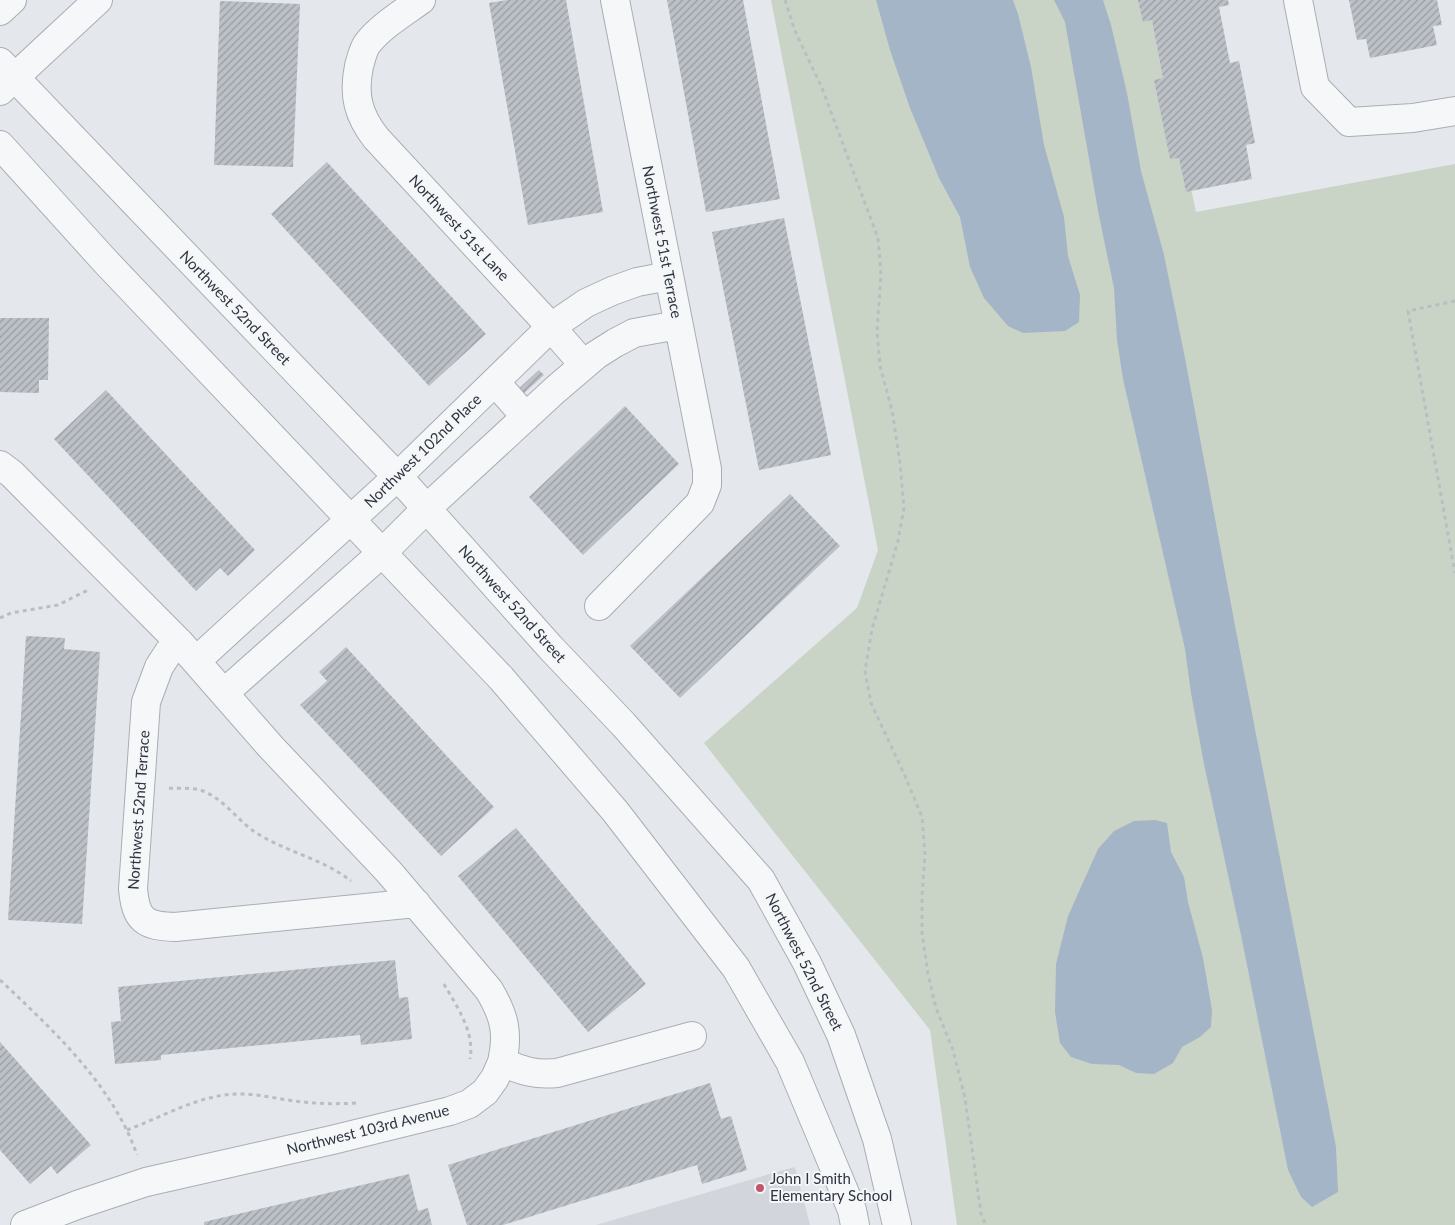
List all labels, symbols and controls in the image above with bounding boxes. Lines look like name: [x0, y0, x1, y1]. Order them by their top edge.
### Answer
street label: Northwest 51st Terrace: [639, 164, 687, 320]
street label: Northwest 51st Lane: [406, 170, 514, 284]
street label: Northwest 52nd Street: [177, 246, 295, 369]
street label: Northwest 102nd Place: [360, 390, 485, 511]
street label: Northwest 52nd Street: [455, 541, 571, 666]
street label: Northwest 52nd Terrace: [123, 729, 153, 890]
street label: Northwest 52nd Street: [762, 890, 848, 1034]
street label: Northwest 103rd Avenue: [285, 1100, 451, 1158]
place label: John I Smith Elementary School: [770, 1169, 892, 1204]
marker: John I Smith Elementary School: [754, 1182, 766, 1194]

